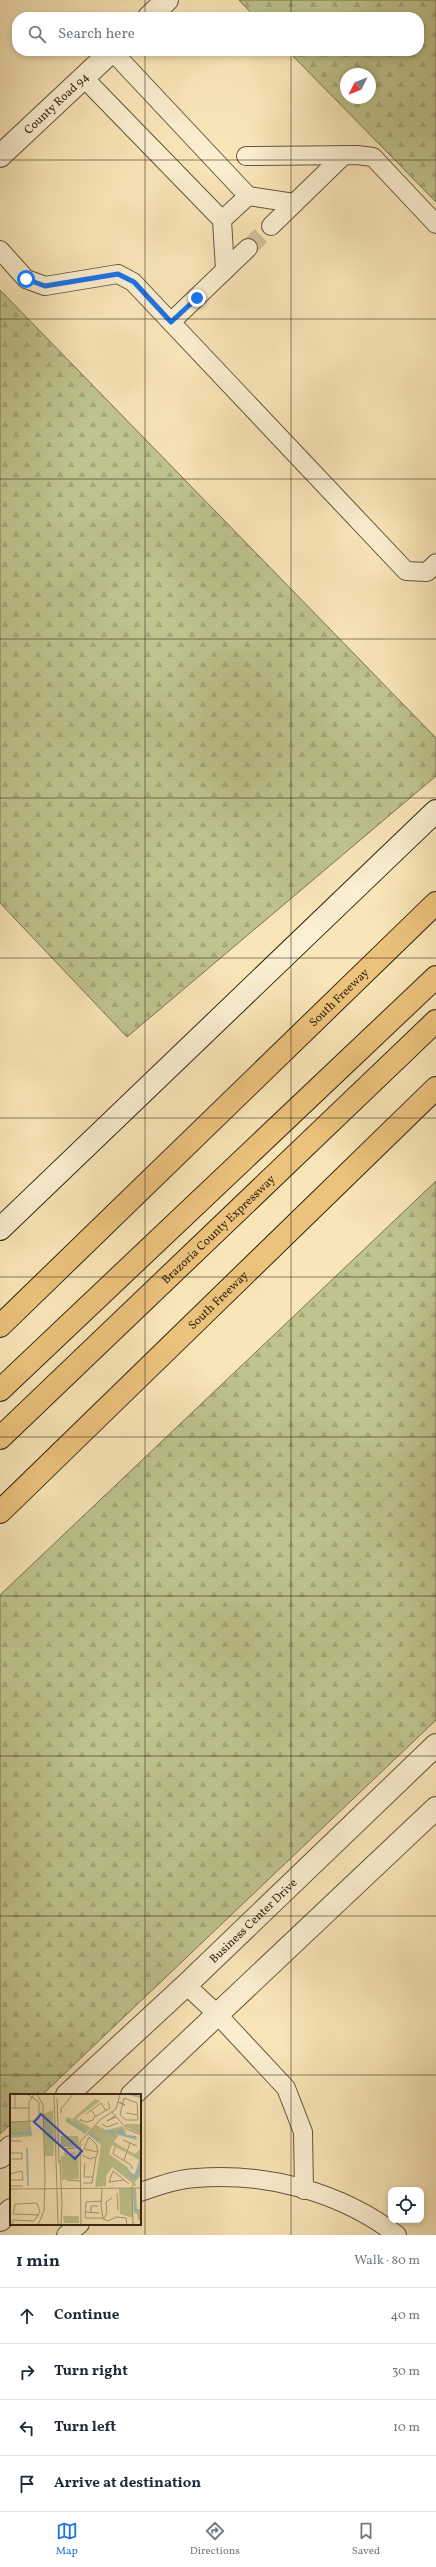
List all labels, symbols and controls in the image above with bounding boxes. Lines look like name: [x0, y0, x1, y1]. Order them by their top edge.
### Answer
search box: [12, 12, 424, 56]
icon: search: [26, 23, 48, 45]
text: Search here: [58, 24, 135, 45]
north arrow: [340, 68, 376, 104]
street label: County Road 94: [21, 70, 93, 138]
route start: [17, 270, 35, 288]
route end: [188, 289, 206, 307]
street label: South Freeway: [306, 965, 373, 1031]
street label: Brazoria County Expressway: [159, 1172, 280, 1288]
street label: South Freeway: [185, 1268, 252, 1334]
street label: Business Center Drive: [206, 1875, 301, 1967]
inset map: [10, 2094, 141, 2225]
map controls: [388, 2187, 424, 2223]
button: locate: [388, 2187, 424, 2223]
text: 1 min: [16, 2250, 60, 2273]
text: Walk · 80 m: [354, 2252, 420, 2270]
icon: ahead: [16, 2305, 38, 2327]
text: Continue: [54, 2305, 119, 2326]
text: 40 m: [391, 2307, 420, 2325]
icon: right: [16, 2361, 38, 2383]
text: Turn right: [54, 2361, 128, 2382]
text: 30 m: [392, 2363, 420, 2381]
icon: left: [16, 2417, 38, 2439]
text: Turn left: [54, 2417, 116, 2438]
text: 10 m: [393, 2419, 420, 2437]
icon: arrive: [16, 2473, 38, 2495]
text: Arrive at destination: [54, 2473, 201, 2494]
tab: Map: [56, 2520, 78, 2559]
tab: Directions: [190, 2520, 240, 2559]
tab: Saved: [352, 2520, 380, 2559]

